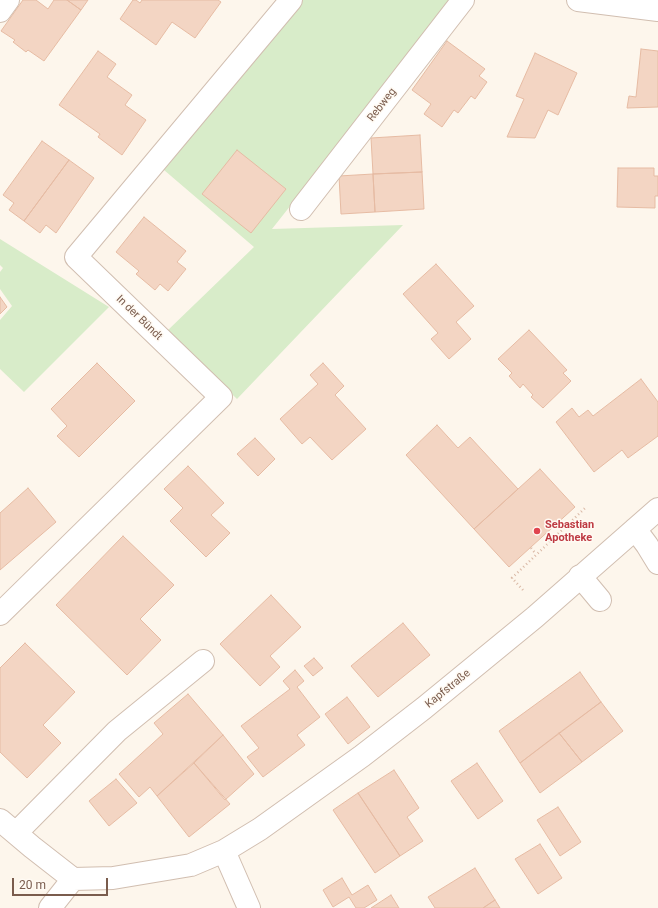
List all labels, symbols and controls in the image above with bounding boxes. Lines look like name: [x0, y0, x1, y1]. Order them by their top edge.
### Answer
street label: Rebweg: [365, 86, 399, 124]
street label: In der Bündt: [113, 293, 165, 343]
place label: Sebastian Apotheke: [545, 518, 594, 544]
marker: Sebastian Apotheke: [532, 526, 542, 536]
street label: Kapfstraße: [423, 667, 473, 711]
scale bar: [14, 870, 110, 896]
text: 20 m: [19, 878, 46, 892]

